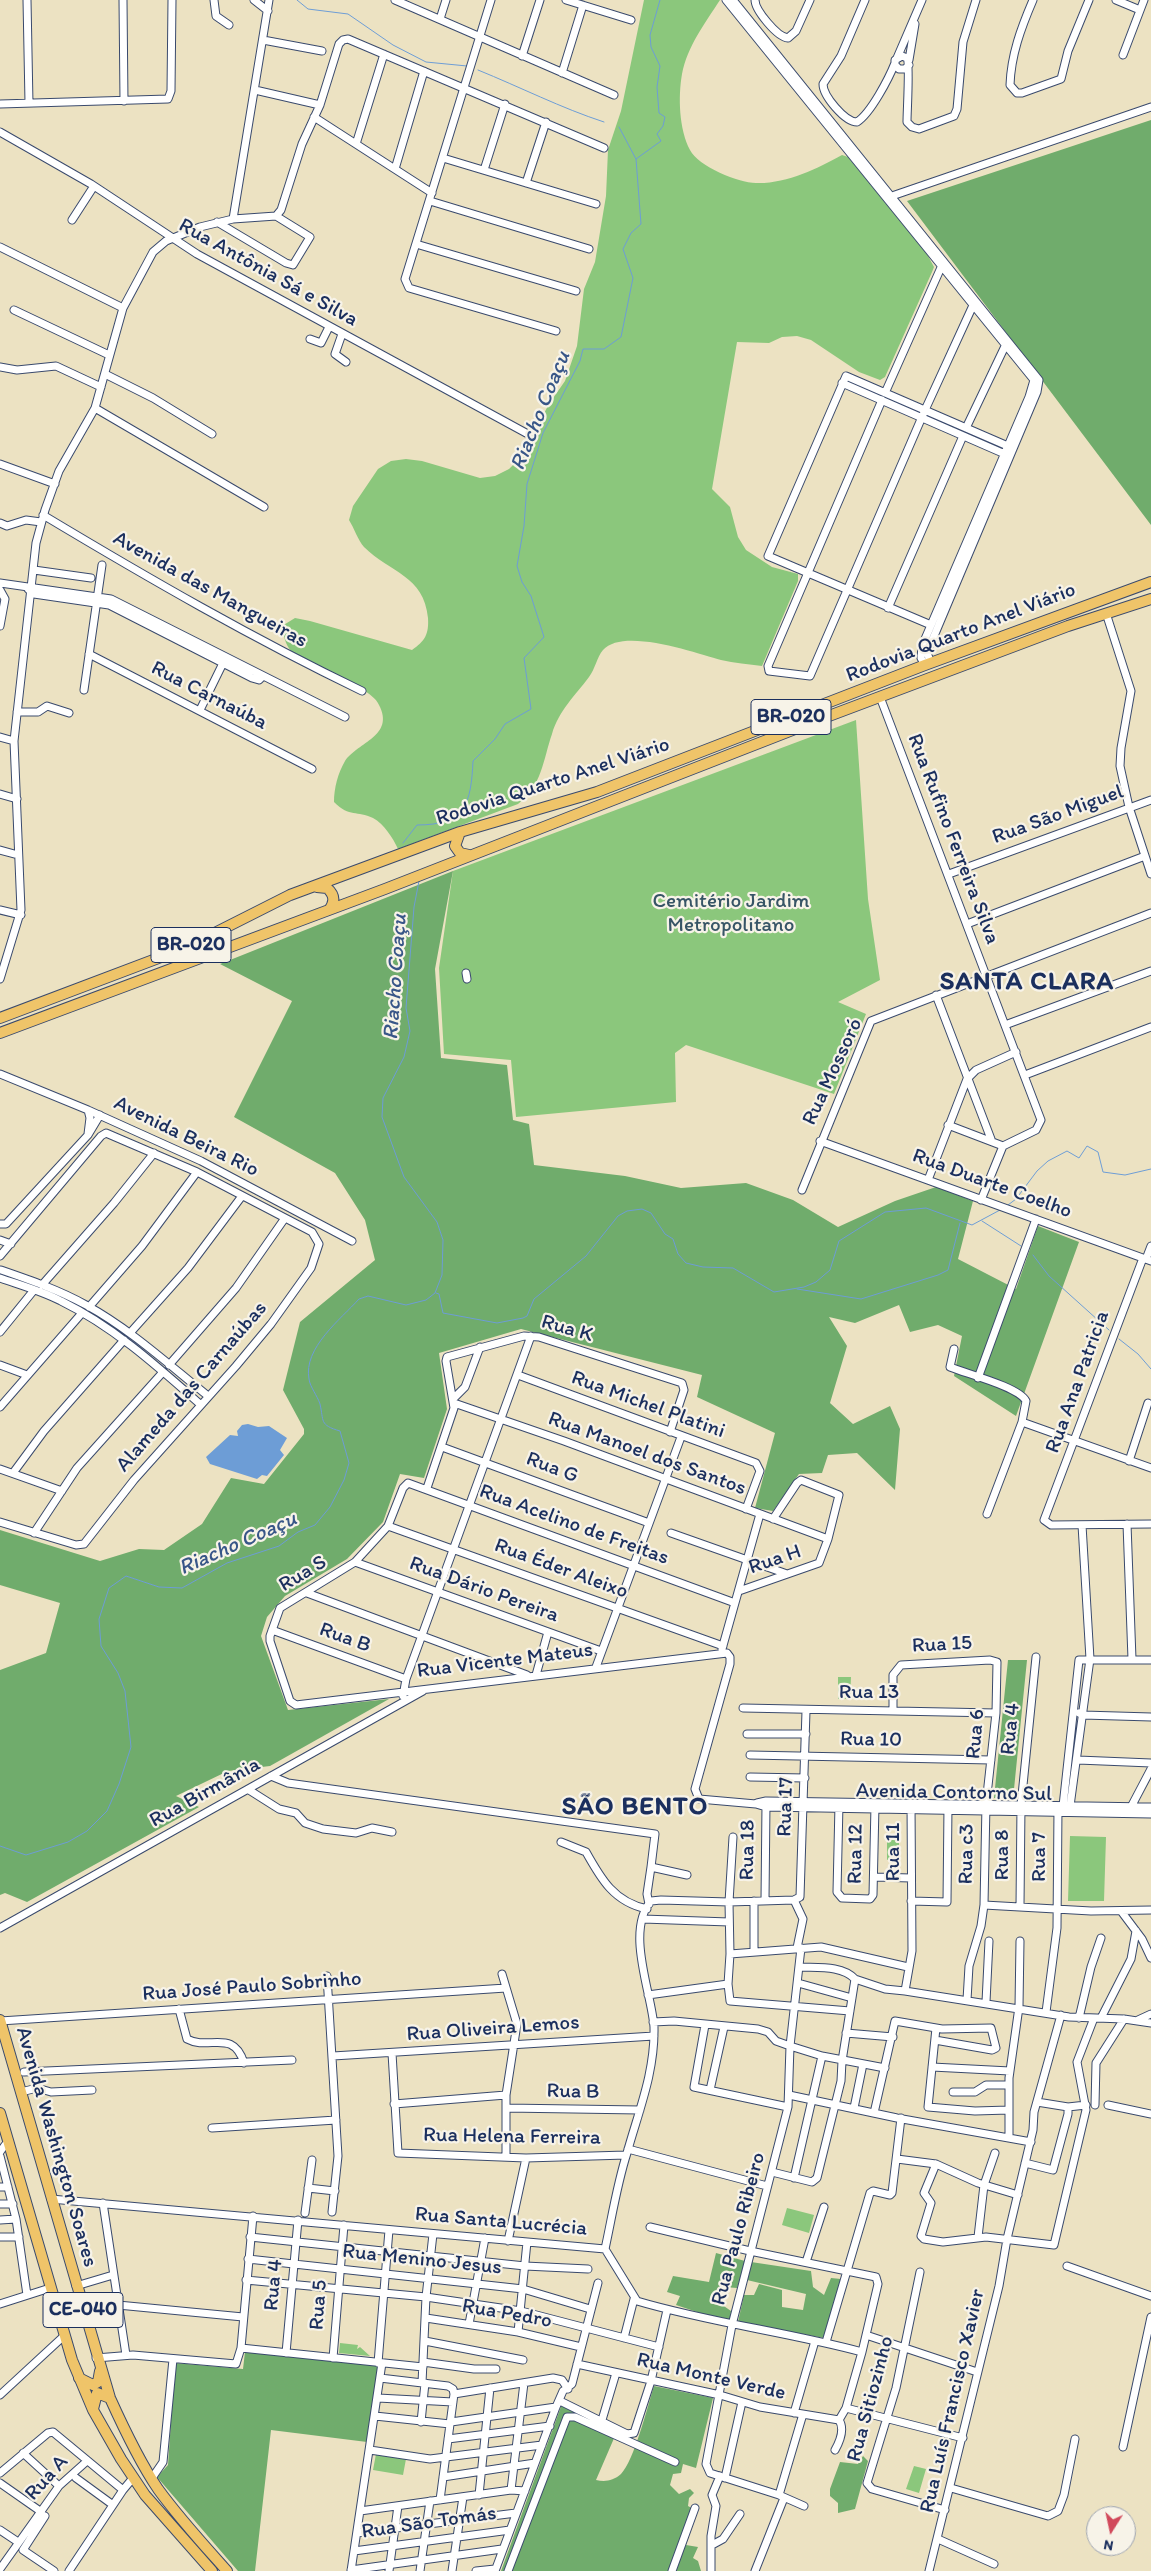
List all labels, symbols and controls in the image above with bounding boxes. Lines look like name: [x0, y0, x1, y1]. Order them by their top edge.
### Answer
street label: Rua Antônia Sá e Silva: [174, 213, 362, 333]
water label: Riacho Coaçu: [505, 348, 577, 474]
street label: Avenida das Mangueiras: [109, 526, 311, 654]
street label: Rodovia Quarto Anel Viário: [843, 577, 1079, 689]
street label: Rua Carnaúba: [147, 656, 271, 736]
road number: BR-020: [751, 700, 831, 734]
street label: Rua Rufino Ferreira Silva: [901, 730, 1005, 948]
street label: Rodovia Quarto Anel Viário: [433, 732, 673, 832]
street label: Rua São Miguel: [989, 780, 1127, 850]
park label: Cemitério Jardim Metropolitano: [653, 889, 809, 939]
water label: Riacho Coaçu: [378, 913, 414, 1041]
road number: BR-020: [151, 928, 231, 962]
district label: SANTA CLARA: [938, 966, 1116, 998]
street label: Rua Mossoró: [797, 1015, 869, 1129]
street label: Avenida Beira Rio: [109, 1091, 263, 1183]
street label: Rua Duarte Coelho: [909, 1143, 1075, 1225]
street label: Alameda das Carnaúbas: [111, 1296, 273, 1478]
street label: Rua Ana Patricia: [1041, 1307, 1115, 1457]
street label: Rua K: [538, 1310, 596, 1348]
street label: Rua Michel Platini: [568, 1365, 728, 1445]
street label: Rua Manoel dos Santos: [544, 1406, 750, 1502]
street label: Rua G: [522, 1447, 582, 1489]
street label: Rua Acelino de Freitas: [476, 1479, 672, 1571]
water label: Riacho Coaçu: [175, 1506, 301, 1582]
street label: Rua Éder Aleixo: [491, 1533, 631, 1605]
street label: Rua H: [745, 1539, 805, 1581]
street label: Rua S: [275, 1550, 331, 1598]
street label: Rua Dário Pereira: [406, 1551, 562, 1629]
street label: Rua B: [316, 1617, 374, 1659]
street label: Rua 15: [911, 1631, 973, 1659]
street label: Rua Vicente Mateus: [416, 1638, 594, 1684]
street label: Rua 13: [839, 1680, 899, 1706]
street label: Rua 4: [996, 1702, 1026, 1756]
street label: Rua 6: [961, 1708, 991, 1760]
street label: Rua 10: [840, 1727, 902, 1753]
street label: Rua Birmânia: [145, 1752, 265, 1834]
street label: Rua 17: [772, 1777, 800, 1837]
street label: Avenida Contorno Sul: [856, 1779, 1052, 1807]
district label: SÃO BENTO: [560, 1791, 710, 1823]
street label: Rua 18: [735, 1819, 761, 1881]
street label: Rua 11: [881, 1823, 907, 1881]
street label: Rua c3: [954, 1823, 980, 1885]
street label: Rua 12: [843, 1824, 869, 1884]
street label: Rua 8: [990, 1830, 1016, 1880]
street label: Rua 7: [1027, 1832, 1053, 1882]
street label: Rua José Paulo Sobrinho: [142, 1967, 362, 2007]
street label: Rua Oliveira Lemos: [406, 2010, 580, 2048]
street label: Avenida Washington Soares: [10, 2024, 102, 2270]
street label: Rua B: [546, 2079, 600, 2105]
street label: Rua Helena Ferreira: [423, 2123, 601, 2151]
street label: Rua Paulo Ribeiro: [706, 2150, 772, 2308]
street label: Rua Santa Lucrécia: [414, 2202, 588, 2242]
street label: Rua Menino Jesus: [341, 2239, 503, 2281]
street label: Rua 4: [259, 2258, 289, 2312]
street label: Rua 5: [305, 2279, 333, 2331]
street label: Rua Luís Francisco Xavier: [915, 2287, 991, 2515]
road number: CE-040: [43, 2292, 123, 2328]
street label: Rua Pedro: [460, 2294, 554, 2334]
street label: Rua Sitiozinho: [842, 2333, 900, 2465]
street label: Rua Monte Verde: [634, 2348, 788, 2406]
street label: Rua A: [20, 2450, 74, 2506]
street label: Rua São Tomás: [360, 2501, 498, 2545]
north arrow: [1086, 2506, 1136, 2556]
text: N: [1102, 2536, 1115, 2554]

